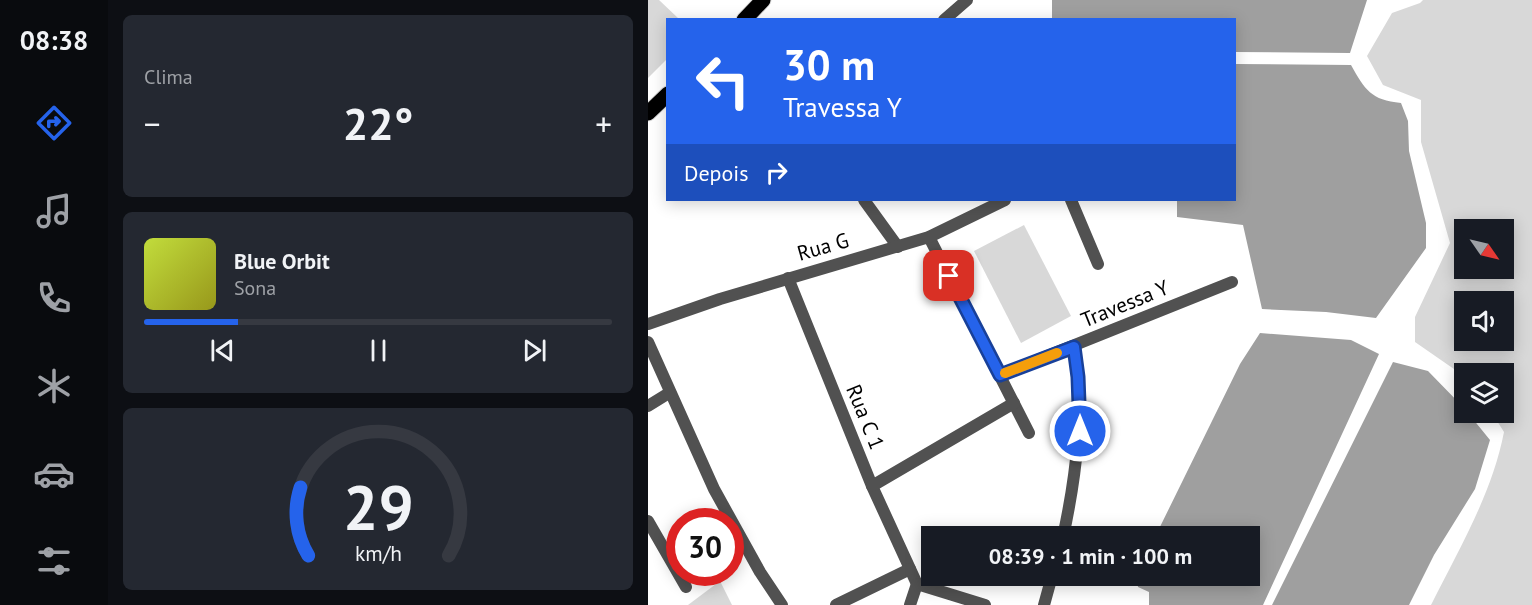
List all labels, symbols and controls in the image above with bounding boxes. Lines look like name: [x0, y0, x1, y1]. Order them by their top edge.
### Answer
text: 08:38: [20, 23, 88, 57]
text: 30 m: [783, 37, 875, 92]
icon: left: [684, 42, 762, 120]
text: Clima: [144, 64, 193, 90]
text: Travessa Y: [783, 90, 902, 124]
text: 22°: [343, 94, 413, 152]
icon: directions: [33, 102, 75, 144]
text: −: [144, 102, 161, 145]
text: +: [595, 102, 612, 145]
icon: right: [760, 156, 793, 189]
text: Depois: [684, 159, 748, 187]
icon: music: [33, 190, 75, 232]
north arrow: [1454, 219, 1514, 279]
map controls: [1454, 219, 1514, 423]
street label: Rua G: [794, 226, 852, 267]
text: Blue Orbit: [234, 247, 330, 275]
pin: [923, 250, 974, 301]
icon: arrive: [932, 259, 965, 292]
street label: Travessa Y: [1077, 274, 1173, 333]
text: Sona: [234, 275, 276, 301]
icon: phone: [33, 277, 75, 319]
button: sound: [1454, 291, 1514, 351]
icon: previous: [206, 334, 239, 367]
icon: pause: [362, 334, 395, 367]
icon: next: [518, 334, 551, 367]
button: layers: [1454, 363, 1514, 423]
icon: climate: [33, 365, 75, 407]
street label: Rua C 1: [840, 380, 891, 453]
position arrow: [1048, 399, 1112, 463]
icon: car: [33, 453, 75, 495]
text: 29: [343, 466, 413, 547]
speed limit sign: 30: [666, 508, 744, 586]
icon: filters: [33, 540, 75, 582]
text: km/h: [354, 540, 401, 568]
text: 08:39 · 1 min · 100 m: [989, 542, 1192, 570]

